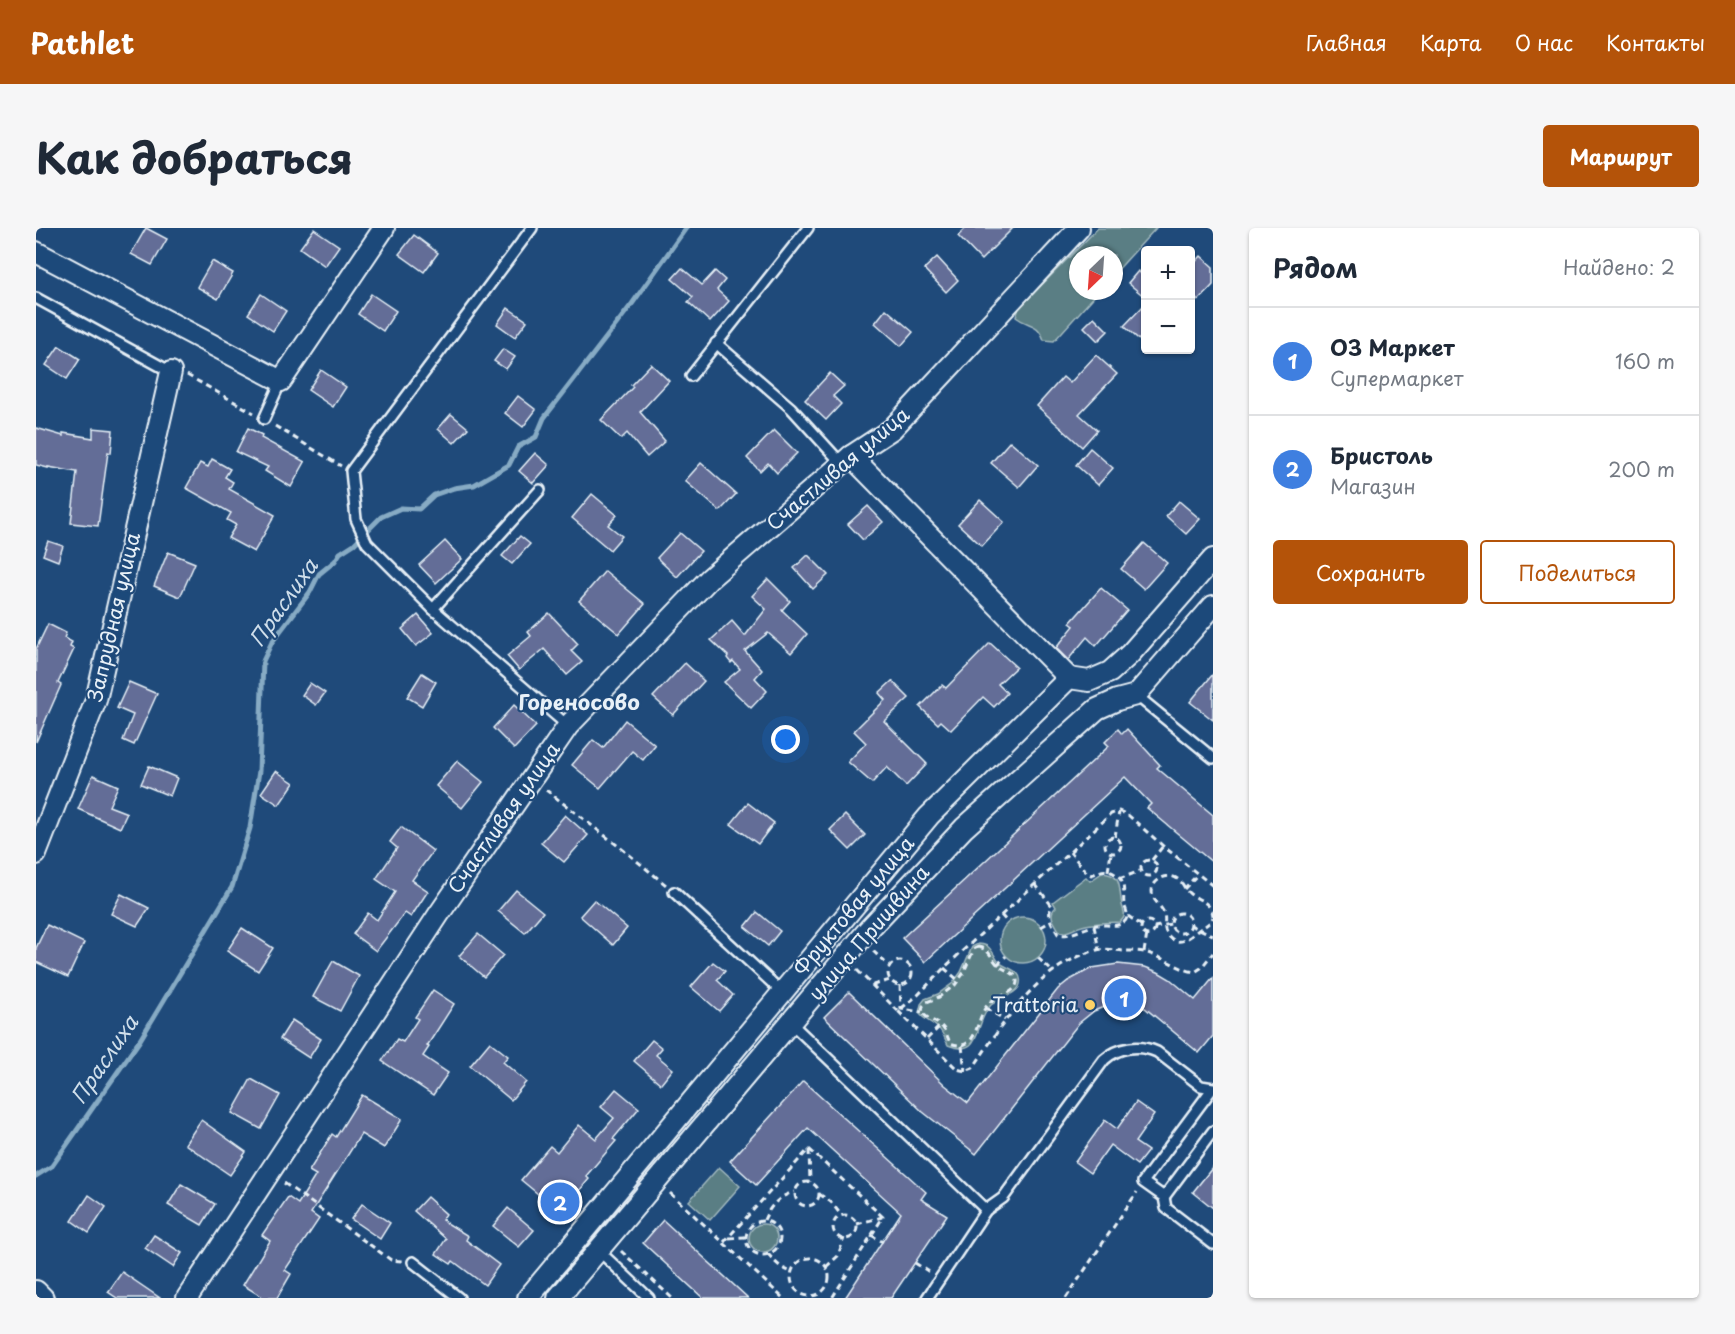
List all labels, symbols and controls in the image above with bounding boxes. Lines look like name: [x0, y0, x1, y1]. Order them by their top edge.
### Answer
text: Pathlet: [30, 21, 134, 64]
text: Главная: [1306, 26, 1387, 58]
text: Карта: [1420, 26, 1482, 58]
text: О нас: [1515, 26, 1573, 58]
text: Контакты: [1606, 26, 1705, 58]
text: Как добраться: [36, 125, 353, 188]
button: Маршрут: [1543, 125, 1699, 187]
north arrow: [1069, 246, 1123, 300]
map controls: [1141, 246, 1195, 354]
button: +: [1141, 246, 1195, 300]
text: Рядом: [1273, 248, 1358, 287]
text: Найдено: 2: [1563, 252, 1675, 282]
button: −: [1141, 300, 1195, 354]
text: О3 Маркет: [1330, 330, 1455, 363]
text: 1: [1288, 346, 1297, 376]
text: 160 m: [1615, 346, 1675, 376]
text: Супермаркет: [1330, 363, 1463, 393]
street label: Счастливая улица: [759, 399, 916, 537]
text: Бристоль: [1330, 438, 1433, 471]
text: 2: [1285, 454, 1300, 484]
text: 200 m: [1608, 454, 1675, 484]
text: Магазин: [1330, 471, 1416, 501]
street label: Запрудная улица: [79, 529, 147, 704]
button: Сохранить: [1273, 540, 1468, 604]
button: Поделиться: [1480, 540, 1675, 604]
water label: Праслиха: [240, 551, 325, 652]
district label: Гореносово: [518, 685, 640, 717]
your location: [771, 725, 800, 754]
street label: Счастливая улица: [440, 735, 567, 899]
street label: Фруктовая улица: [786, 829, 921, 982]
street label: улица Пришвина: [801, 858, 936, 1007]
pin: 1: [1104, 976, 1144, 1020]
place label: Trattoria: [992, 989, 1078, 1019]
marker: Trattoria: [1083, 998, 1097, 1012]
water label: Праслиха: [62, 1007, 145, 1110]
pin: 2: [540, 1180, 580, 1224]

